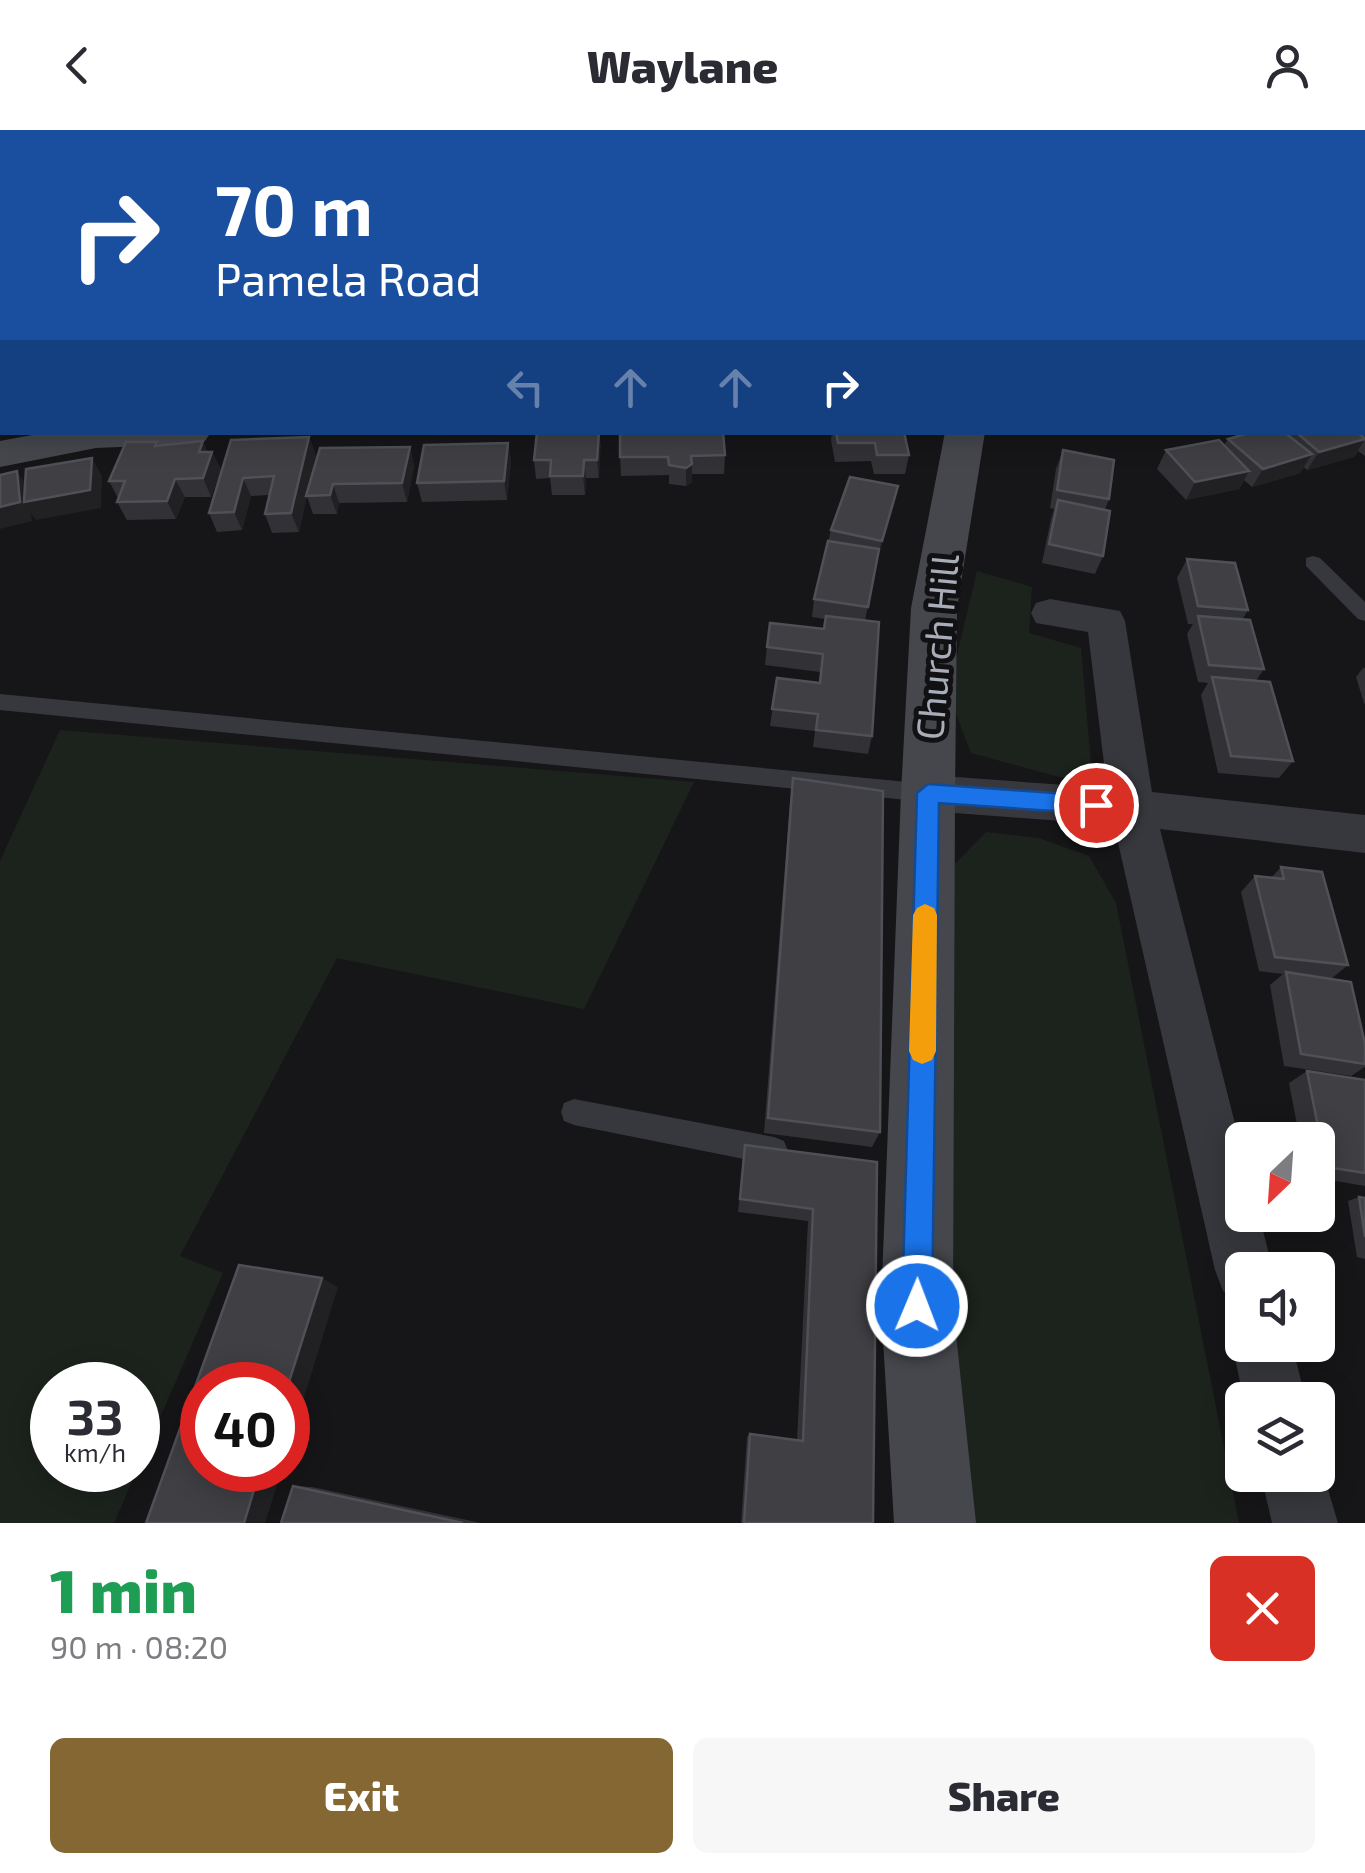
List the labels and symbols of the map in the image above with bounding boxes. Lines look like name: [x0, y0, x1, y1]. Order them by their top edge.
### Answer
street label: Church Hill: [905, 552, 967, 742]
pin: [1054, 763, 1139, 848]
north arrow: [1225, 1122, 1335, 1232]
position arrow: [865, 1254, 969, 1358]
speed limit sign: 40: [180, 1362, 310, 1492]

